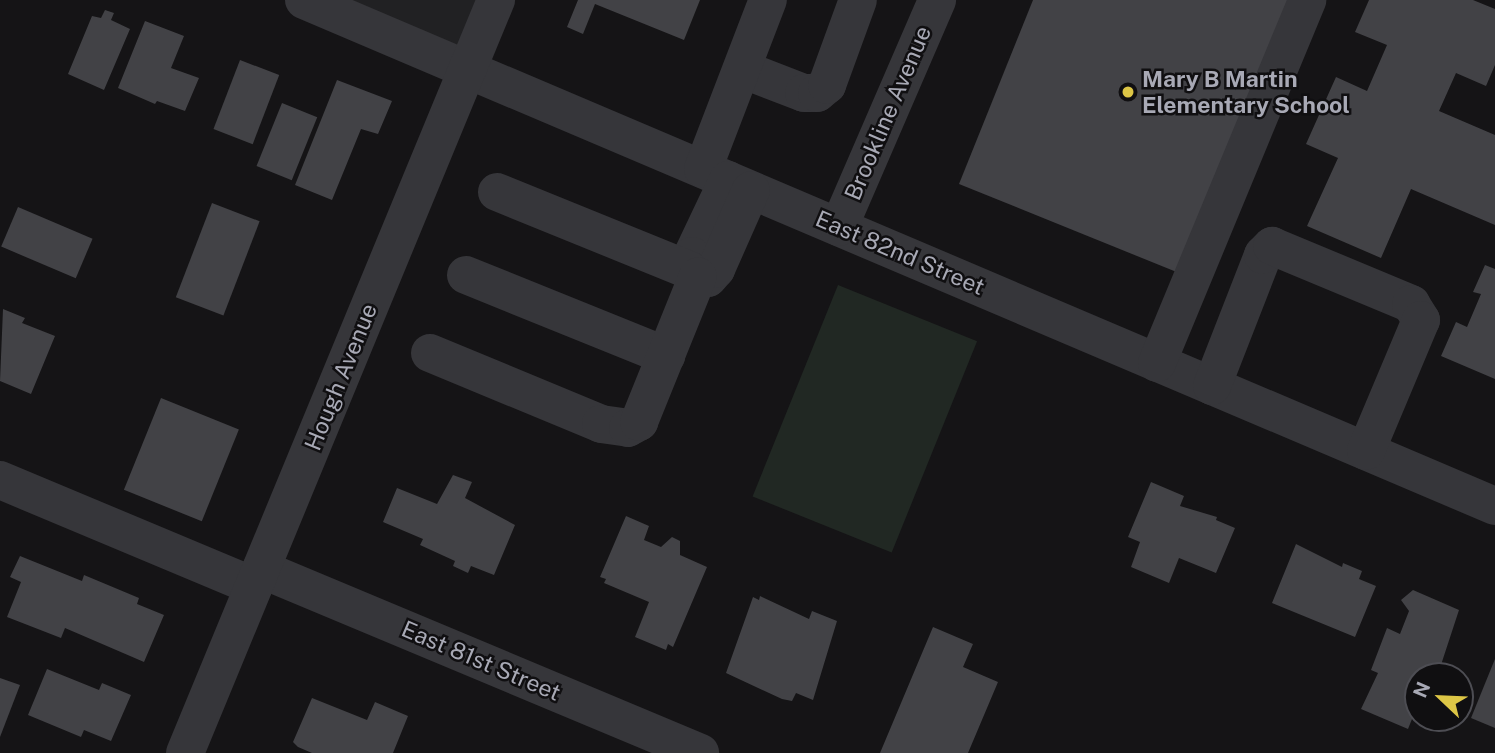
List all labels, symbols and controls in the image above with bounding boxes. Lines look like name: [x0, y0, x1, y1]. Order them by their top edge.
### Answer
street label: Brookline Avenue: [839, 22, 937, 204]
place label: Mary B Martin Elementary School: [1142, 65, 1350, 119]
marker: Mary B Martin Elementary School: [1120, 84, 1136, 100]
street label: East 82nd Street: [811, 205, 989, 301]
street label: Hough Avenue: [299, 300, 383, 454]
street label: East 81st Street: [397, 615, 565, 707]
north arrow: [1404, 662, 1474, 732]
text: N: [1408, 678, 1435, 701]

